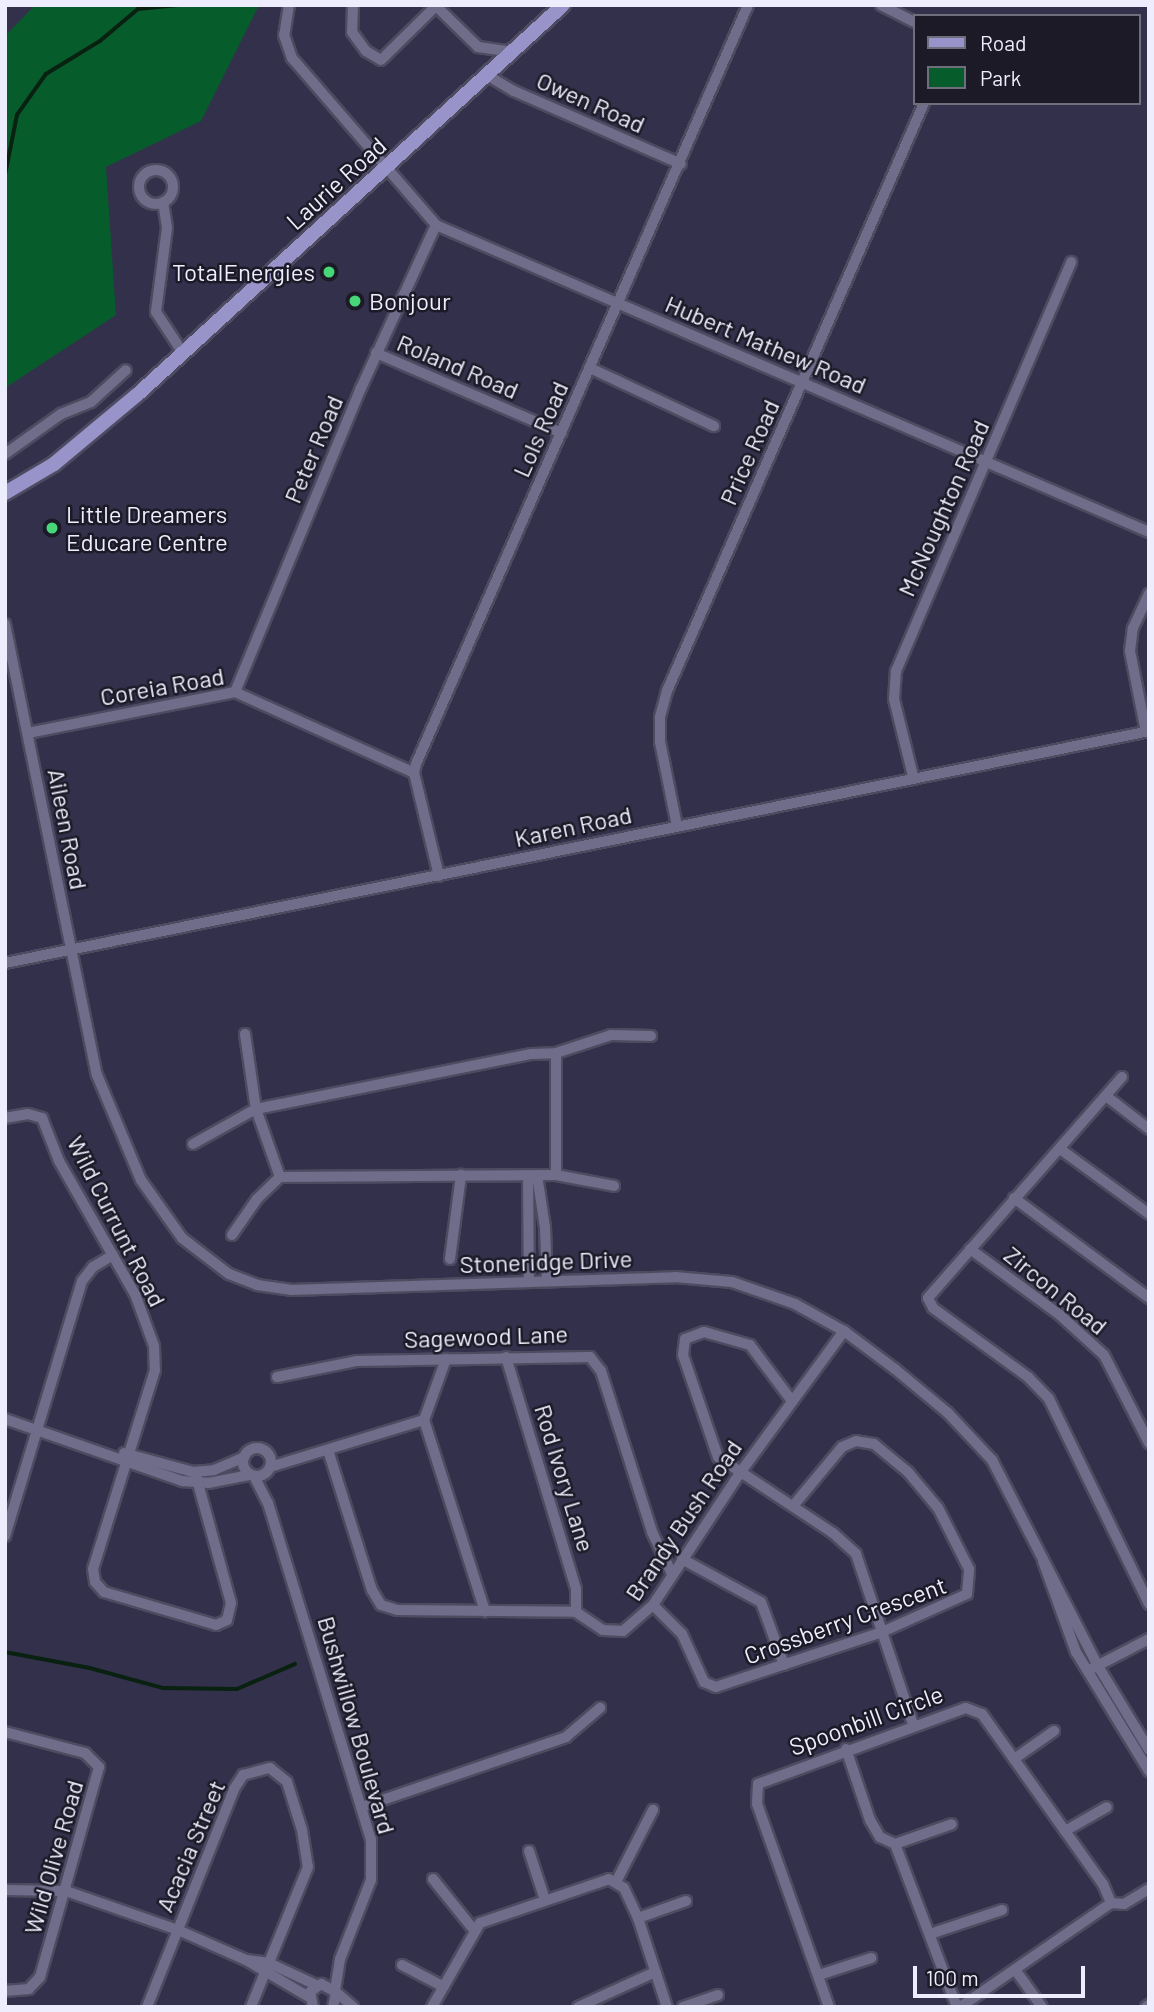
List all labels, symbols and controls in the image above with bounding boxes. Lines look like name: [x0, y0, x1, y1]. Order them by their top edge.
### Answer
legend: [912, 14, 1140, 105]
text: Road: [980, 30, 1026, 55]
street label: Owen Road: [532, 65, 650, 139]
text: Park: [980, 65, 1021, 90]
street label: Laurie Road: [280, 131, 392, 235]
place label: TotalEnergies: [172, 258, 315, 286]
marker: TotalEnergies: [321, 264, 337, 280]
place label: Bonjour: [369, 287, 451, 315]
street label: Hubert Mathew Road: [661, 289, 871, 399]
marker: Bonjour: [347, 293, 363, 309]
street label: Roland Road: [393, 328, 523, 404]
street label: Lols Road: [506, 377, 574, 481]
street label: Peter Road: [277, 391, 349, 507]
street label: Price Road: [713, 395, 785, 509]
street label: McNoughton Road: [891, 415, 995, 601]
place label: Little Dreamers Educare Centre: [66, 500, 228, 556]
marker: Little Dreamers Educare Centre: [44, 520, 60, 536]
street label: Coreia Road: [98, 661, 226, 711]
street label: Aileen Road: [42, 766, 94, 892]
street label: Karen Road: [512, 800, 634, 852]
street label: Wild Currunt Road: [62, 1131, 172, 1311]
street label: Zircon Road: [999, 1240, 1113, 1340]
street label: Stoneridge Drive: [459, 1244, 633, 1278]
street label: Sagewood Lane: [404, 1319, 568, 1353]
street label: Rod Ivory Lane: [529, 1401, 601, 1555]
street label: Brandy Bush Road: [619, 1434, 747, 1606]
street label: Crossberry Crescent: [740, 1570, 950, 1670]
street label: Bushwillow Boulevard: [312, 1613, 402, 1837]
street label: Spoonbill Circle: [785, 1679, 947, 1761]
street label: Acacia Street: [149, 1776, 231, 1916]
street label: Wild Olive Road: [17, 1777, 89, 1937]
scale bar: [916, 1952, 1088, 1996]
text: 100 m: [926, 1965, 979, 1990]

